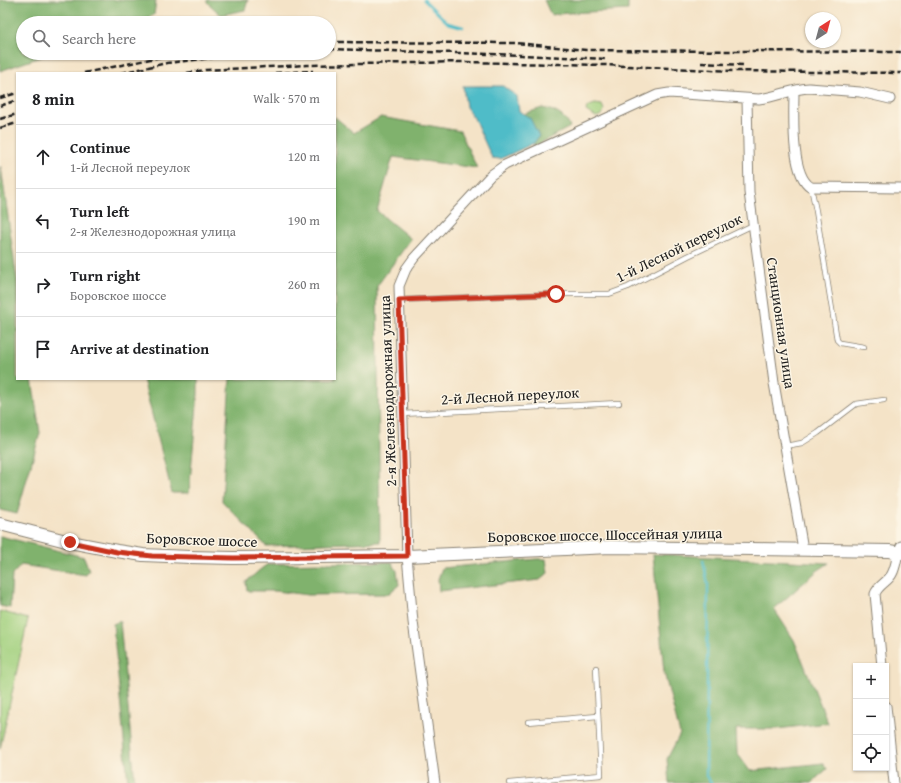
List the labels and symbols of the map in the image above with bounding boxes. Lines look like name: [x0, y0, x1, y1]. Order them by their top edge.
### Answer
north arrow: [805, 12, 841, 48]
street label: 1-й Лесной переулок: [612, 208, 746, 287]
street label: Станционная улица: [762, 256, 801, 391]
route start: [547, 285, 565, 303]
street label: 2-я Железнодорожная улица: [374, 294, 401, 487]
street label: 2-й Лесной переулок: [440, 381, 580, 410]
street label: Боровское шоссе, Шоссейная улица: [487, 522, 723, 547]
street label: Боровское шоссе: [146, 527, 258, 552]
route end: [61, 533, 79, 551]

